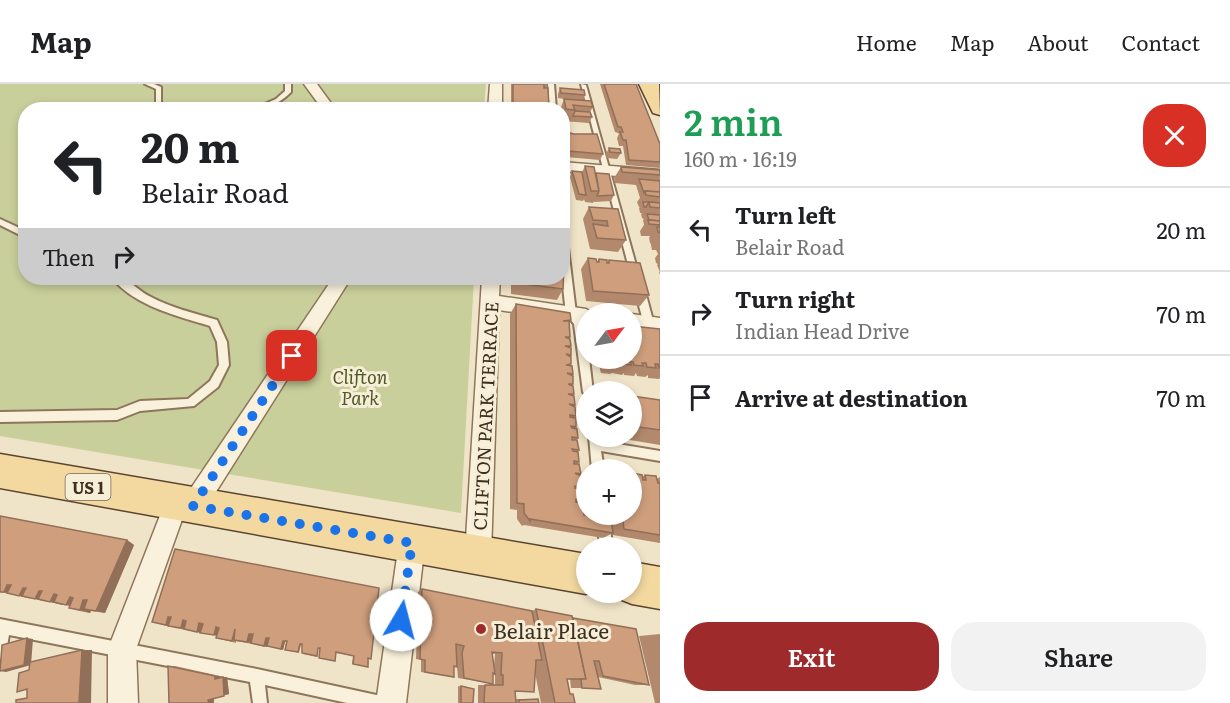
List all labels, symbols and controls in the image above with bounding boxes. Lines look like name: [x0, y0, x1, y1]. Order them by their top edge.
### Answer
text: Map: [30, 20, 92, 62]
text: Home: [856, 26, 917, 57]
text: Map: [950, 26, 994, 57]
text: About: [1027, 26, 1089, 57]
text: Contact: [1122, 26, 1200, 57]
text: 2 min: [684, 94, 783, 147]
button: close: [1143, 104, 1206, 167]
text: 20 m: [141, 114, 240, 176]
icon: left: [42, 126, 120, 204]
text: 160 m · 16:19: [684, 143, 797, 173]
text: Belair Road: [141, 171, 289, 211]
text: Turn left: [735, 198, 836, 231]
icon: left: [684, 213, 717, 246]
text: 20 m: [1156, 213, 1206, 246]
text: Belair Road: [735, 231, 844, 261]
text: Then: [42, 240, 95, 273]
icon: right: [107, 240, 140, 273]
text: Turn right: [735, 282, 855, 315]
icon: right: [684, 297, 717, 330]
text: 70 m: [1156, 297, 1206, 330]
street label: CLIFTON PARK TERRACE: [466, 301, 504, 531]
north arrow: [576, 303, 642, 369]
map controls: [576, 303, 642, 603]
text: Indian Head Drive: [735, 315, 909, 345]
pin: [266, 330, 317, 381]
icon: arrive: [275, 339, 308, 372]
park label: Clifton Park: [332, 363, 388, 411]
button: layers: [576, 381, 642, 447]
icon: arrive: [684, 381, 717, 414]
text: Arrive at destination: [735, 381, 968, 414]
text: 70 m: [1156, 381, 1206, 414]
button: +: [576, 459, 642, 525]
road number: US 1: [66, 474, 110, 500]
button: −: [576, 537, 642, 603]
position arrow: [369, 588, 433, 652]
place label: Belair Place: [493, 614, 609, 645]
marker: Belair Place: [474, 622, 488, 636]
button: Exit: [684, 622, 939, 691]
button: Share: [951, 622, 1206, 691]

